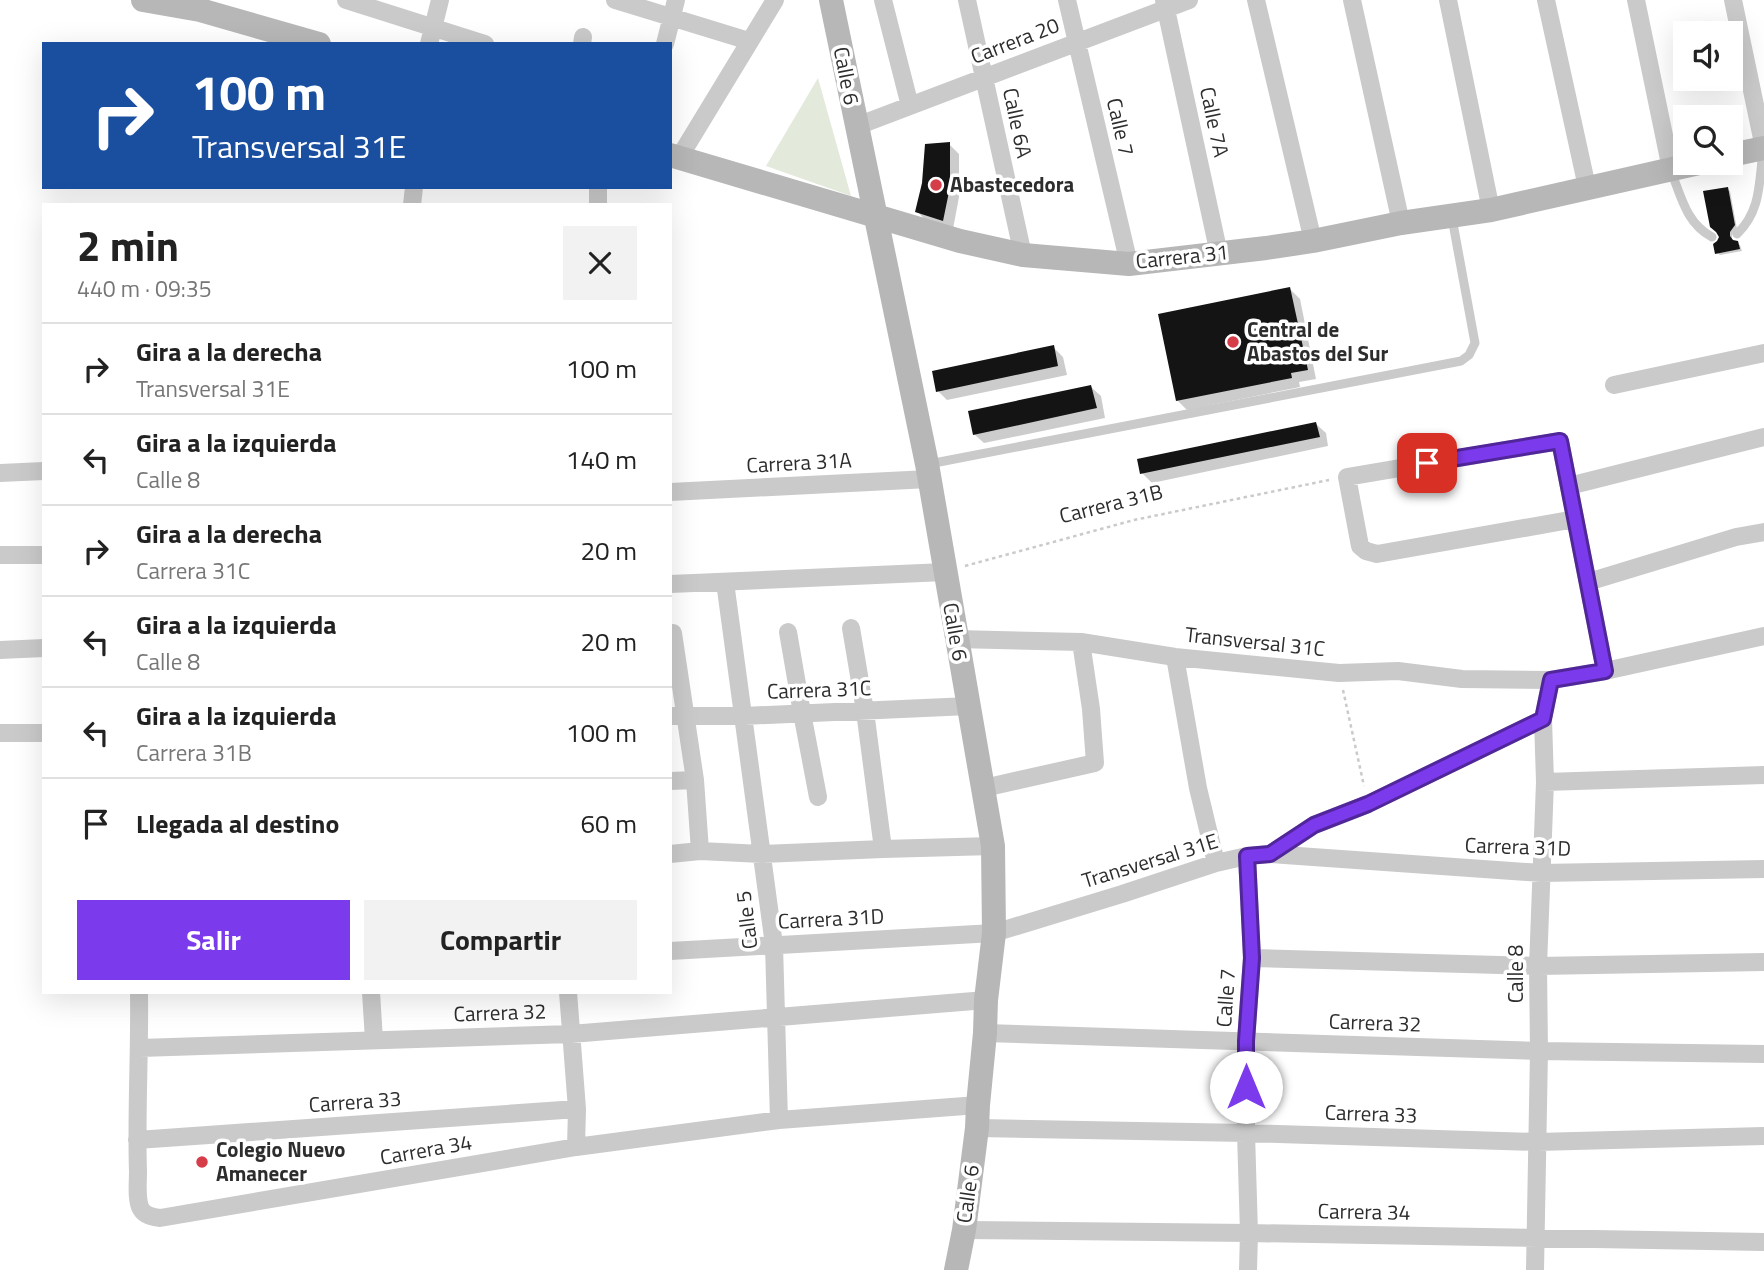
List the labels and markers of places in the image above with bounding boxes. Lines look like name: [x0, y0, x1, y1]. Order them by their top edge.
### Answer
place label: Abastecedora: [950, 168, 1075, 200]
marker: Abastecedora: [928, 177, 944, 193]
place label: Central de Abastos del Sur: [1247, 313, 1389, 369]
marker: Central de Abastos del Sur: [1225, 334, 1241, 350]
pin: [1397, 433, 1457, 493]
place label: Colegio Nuevo Amanecer: [216, 1133, 345, 1189]
marker: Colegio Nuevo Amanecer: [194, 1154, 210, 1170]

